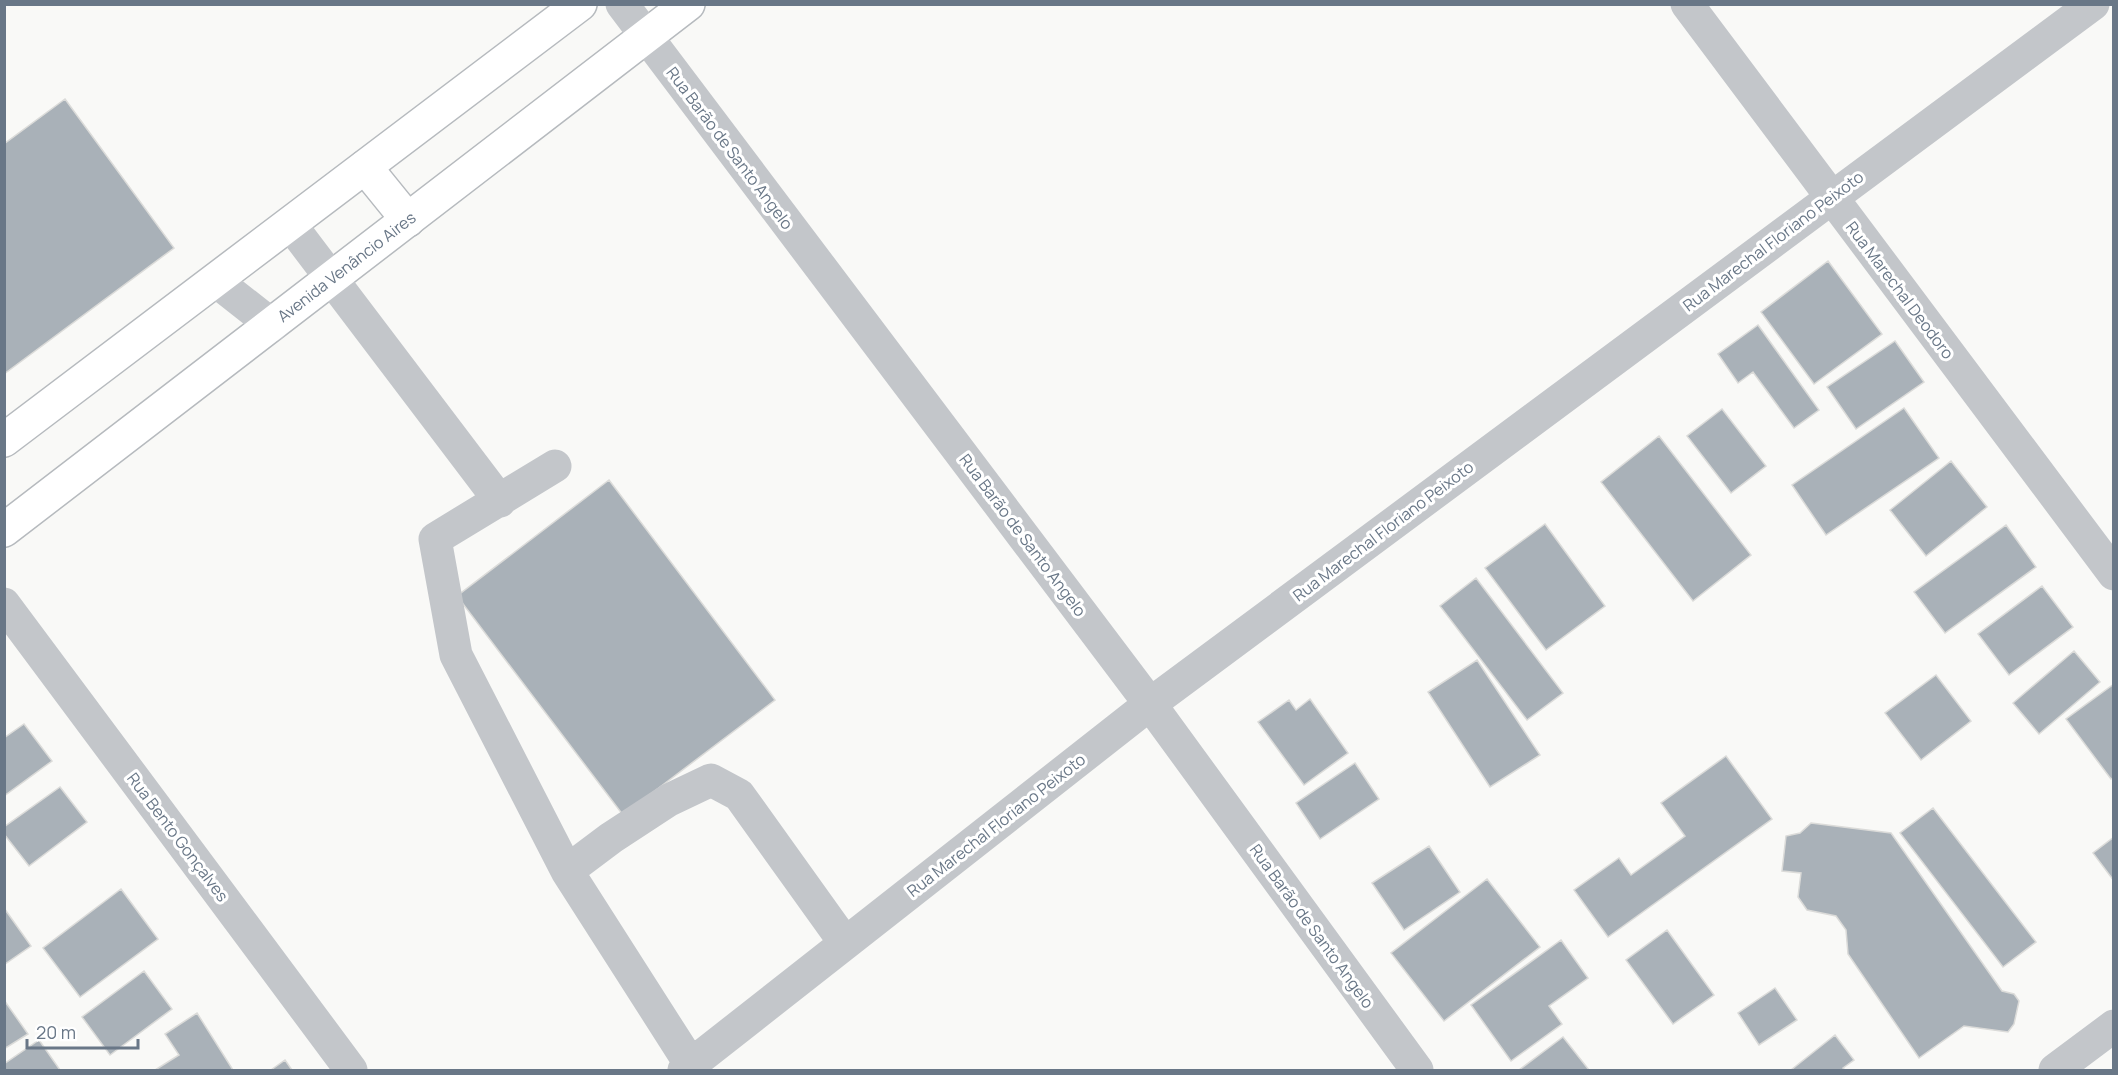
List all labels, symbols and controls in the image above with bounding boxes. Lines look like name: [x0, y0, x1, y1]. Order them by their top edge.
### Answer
street label: Rua Barão de Santo Angelo: [662, 62, 798, 234]
street label: Rua Marechal Floriano Peixoto: [1678, 166, 1868, 316]
street label: Avenida Venâncio Aires: [273, 206, 420, 327]
street label: Rua Marechal Deodoro: [1841, 217, 1959, 363]
street label: Rua Barão de Santo Angelo: [955, 449, 1091, 621]
street label: Rua Marechal Floriano Peixoto: [1288, 456, 1478, 606]
street label: Rua Marechal Floriano Peixoto: [902, 748, 1090, 902]
street label: Rua Bento Gonçalves: [122, 768, 234, 906]
street label: Rua Barão de Santo Angelo: [1245, 839, 1379, 1013]
scale bar: [27, 1012, 138, 1050]
text: 20 m: [36, 1020, 76, 1044]

